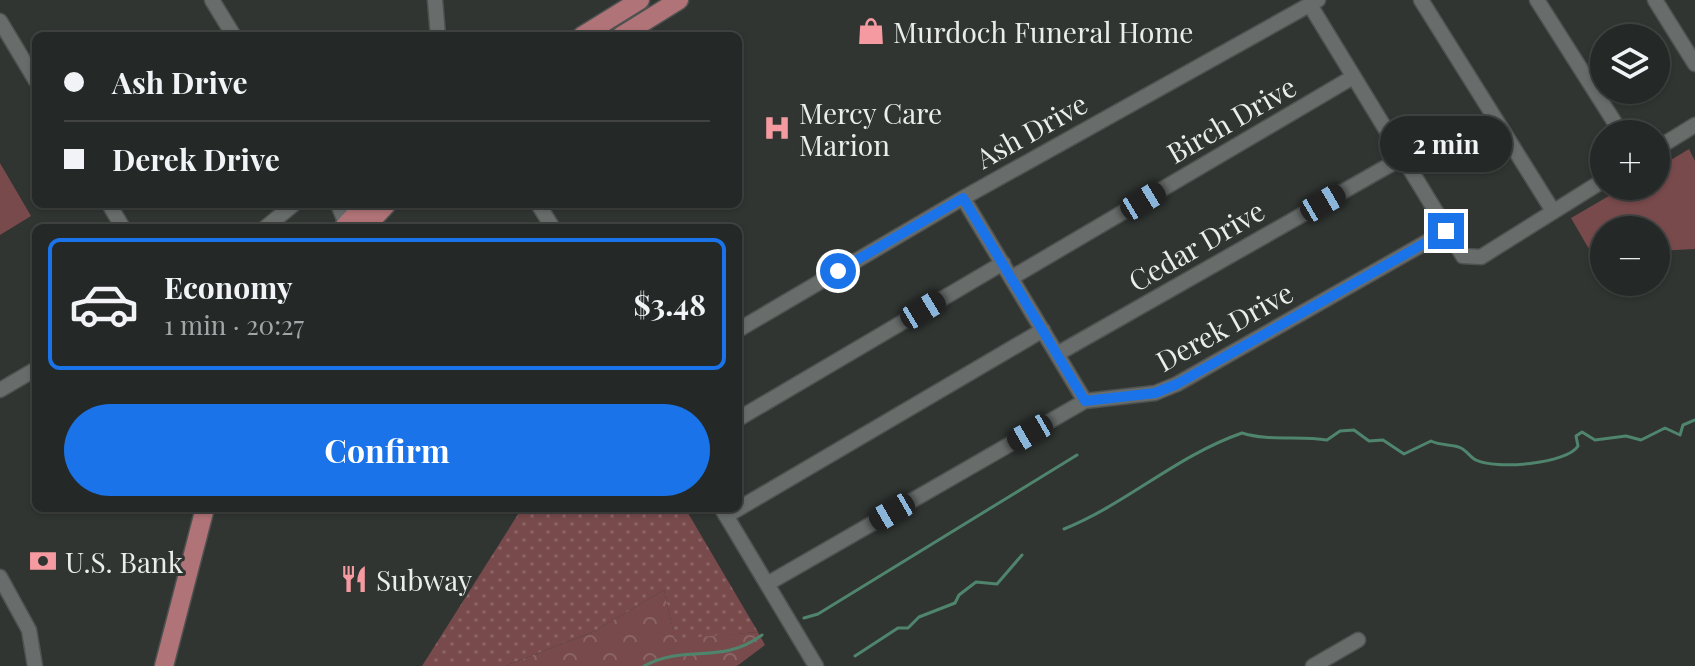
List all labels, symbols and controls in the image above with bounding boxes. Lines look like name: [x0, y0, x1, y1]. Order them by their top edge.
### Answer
place label: Murdoch Funeral Home: [893, 13, 1193, 50]
shop icon: Murdoch Funeral Home: [856, 16, 886, 46]
map controls: [1590, 24, 1670, 296]
button: layers: [1590, 24, 1670, 104]
text: Ash Drive: [112, 62, 248, 102]
street label: Birch Drive: [1160, 67, 1302, 171]
street label: Ash Drive: [968, 84, 1093, 176]
place label: Mercy Care Marion: [799, 94, 942, 163]
hospital icon: Mercy Care Marion: [762, 113, 792, 143]
callout: 2 min: [1380, 115, 1512, 171]
button: +: [1590, 120, 1670, 200]
text: 2 min: [1412, 126, 1480, 161]
text: Derek Drive: [112, 139, 280, 179]
car: [1116, 178, 1170, 224]
car: [1296, 181, 1350, 225]
street label: Cedar Drive: [1121, 191, 1271, 299]
route end: [1428, 213, 1464, 249]
button: −: [1590, 216, 1670, 296]
route start: [820, 253, 856, 289]
text: Economy: [164, 267, 293, 307]
icon: car: [68, 268, 140, 340]
street label: Derek Drive: [1149, 273, 1299, 379]
text: $3.48: [633, 284, 706, 324]
car: [896, 287, 950, 333]
text: 1 min · 20:27: [164, 307, 304, 342]
button: Confirm: [64, 404, 710, 496]
car: [1003, 411, 1057, 455]
car: [865, 490, 919, 534]
place label: U.S. Bank: [65, 543, 184, 580]
bank icon: U.S. Bank: [28, 546, 58, 576]
place label: Subway: [376, 561, 472, 598]
restaurant icon: Subway: [339, 564, 369, 594]

